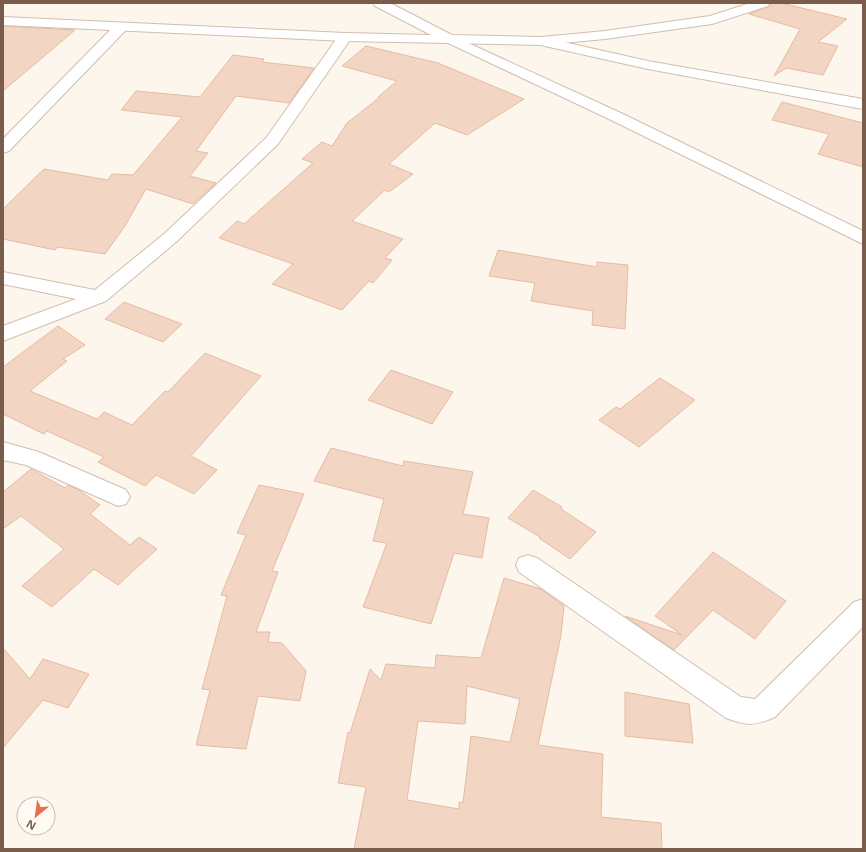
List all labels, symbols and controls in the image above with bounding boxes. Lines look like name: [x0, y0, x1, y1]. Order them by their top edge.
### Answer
north arrow: [16, 796, 56, 836]
text: N: [23, 816, 38, 834]

